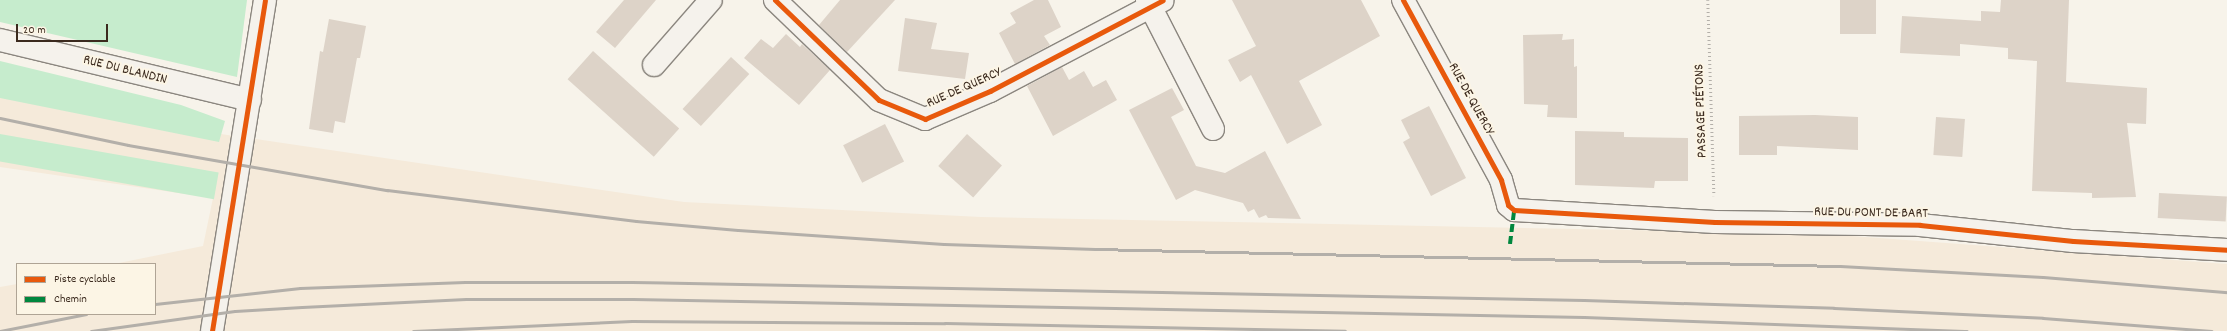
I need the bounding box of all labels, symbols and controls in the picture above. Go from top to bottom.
scale bar [18,16,110,42]
text: 20 m [23,22,46,39]
street label: RUE DU BLANDIN [81,51,169,89]
street label: RUE DE QUERCY [1444,60,1498,138]
street label: RUE DE QUERCY [924,64,1004,112]
street label: PASSAGE PIÉTONS [1691,64,1711,158]
street label: RUE DU PONT DE BART [1814,204,1928,222]
legend [16,263,156,315]
text: Piste cyclable [54,271,115,288]
text: Chemin [54,291,87,308]

